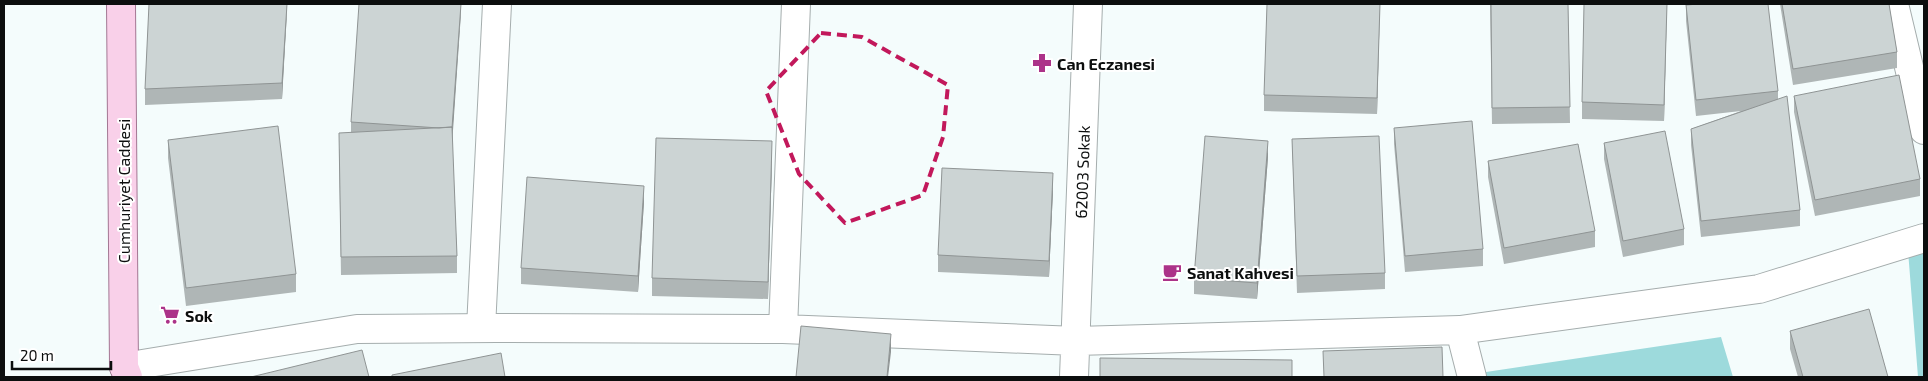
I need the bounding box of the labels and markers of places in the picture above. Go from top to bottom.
pharmacy icon: Can Eczanesi [1031,52,1053,74]
place label: Can Eczanesi [1057,54,1155,73]
cafe icon: Sanat Kahvesi [1161,261,1183,283]
place label: Sanat Kahvesi [1187,263,1294,282]
supermarket icon: Sok [159,304,181,326]
place label: Sok [185,306,213,325]

